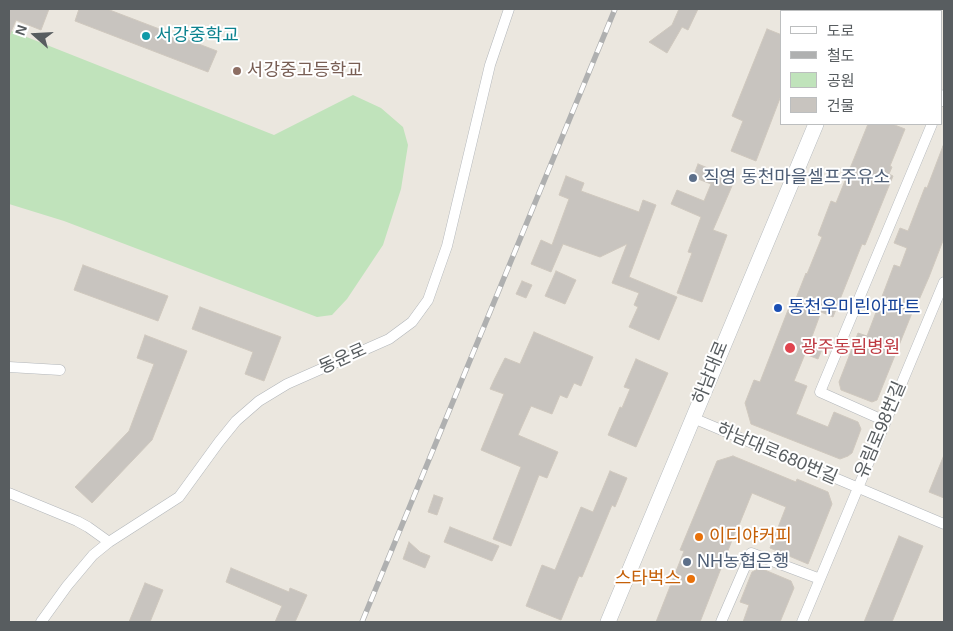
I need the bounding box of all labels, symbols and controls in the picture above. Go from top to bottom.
north arrow [10,10,60,60]
legend [780,10,943,125]
text: 도로 [827,22,855,39]
text: N [12,23,30,38]
place label: 서강중학교 [156,25,239,47]
marker: 서강중학교 [140,30,152,42]
text: 철도 [827,47,855,64]
place label: 서강중고등학교 [247,60,363,82]
marker: 서강중고등학교 [231,65,243,77]
text: 공원 [827,72,855,89]
text: 건물 [827,97,855,114]
place label: 직영 동천마을셀프주유소 [703,167,890,189]
marker: 직영 동천마을셀프주유소 [687,172,699,184]
place label: 동천우미린아파트 [788,297,920,319]
marker: 동천우미린아파트 [772,302,784,314]
place label: 광주동림병원 [801,337,900,359]
street label: 하남대로 [689,338,733,408]
street label: 동운로 [316,339,370,379]
marker: 광주동림병원 [783,341,797,355]
street label: 유림로98번길 [851,378,911,482]
street label: 하남대로680번길 [713,419,841,489]
place label: 이디야커피 [709,526,792,548]
marker: 이디야커피 [693,531,705,543]
place label: NH농협은행 [697,551,789,573]
marker: NH농협은행 [681,556,693,568]
place label: 스타벅스 [615,568,681,590]
marker: 스타벅스 [685,573,697,585]

